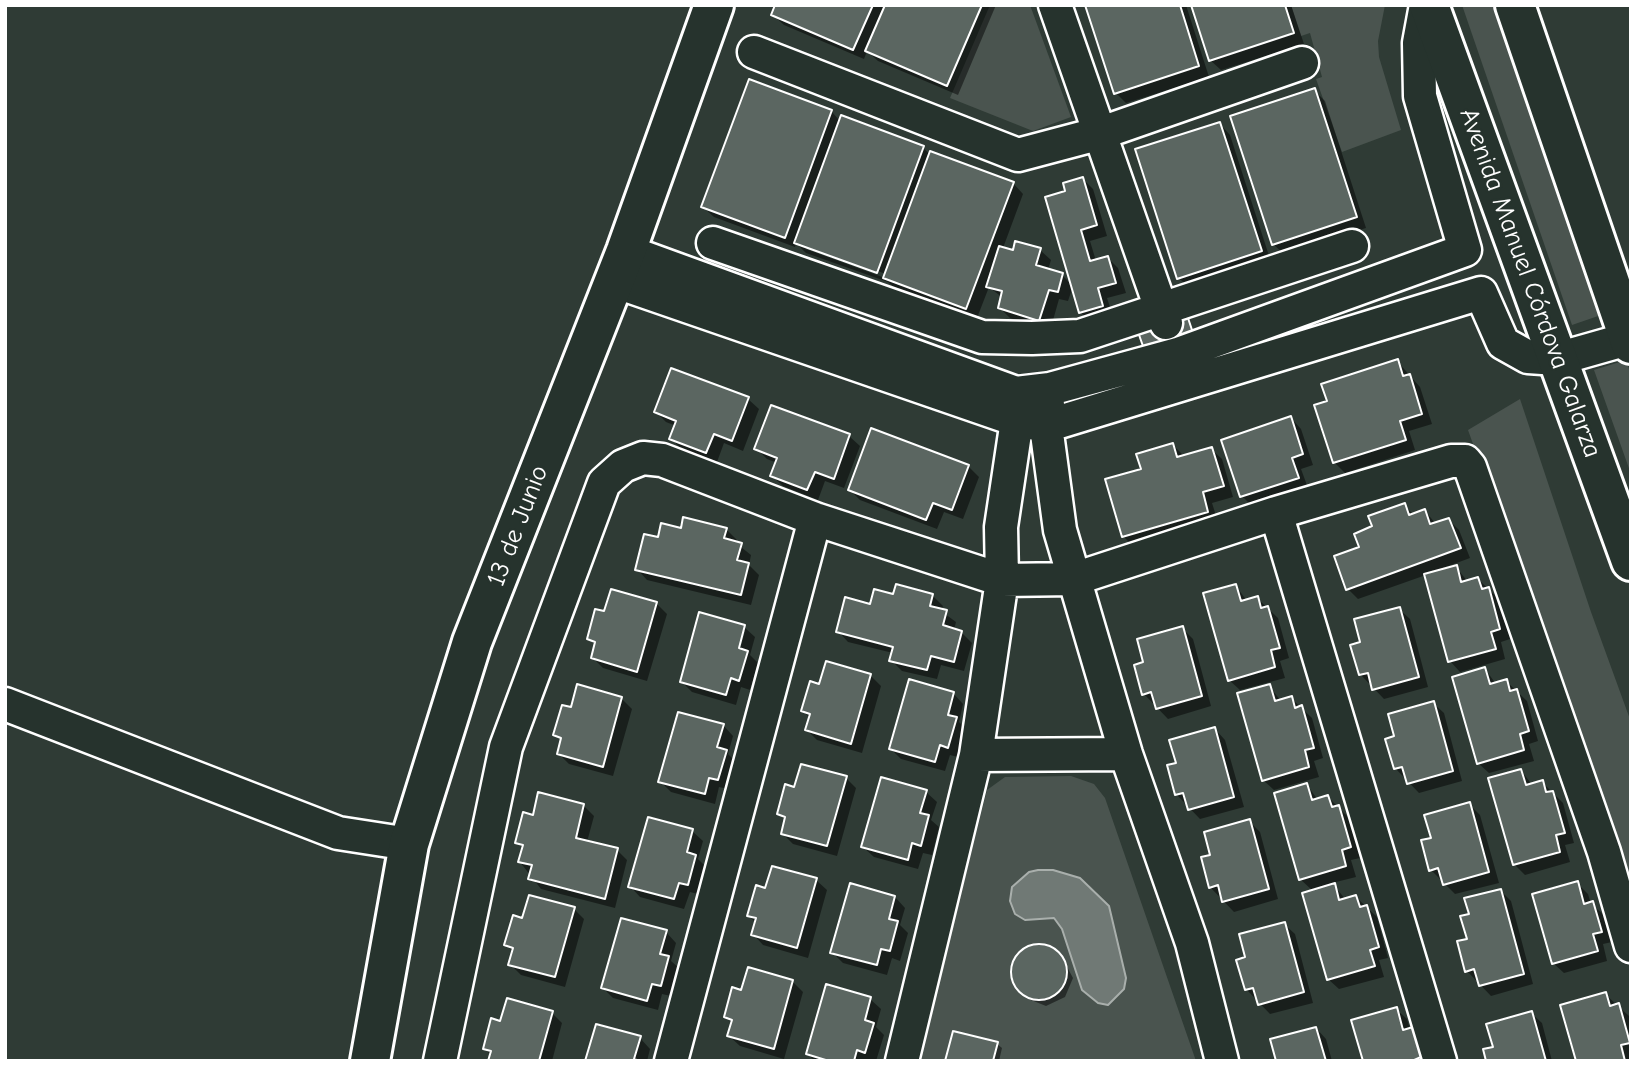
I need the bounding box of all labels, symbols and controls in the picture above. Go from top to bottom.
street label: Avenida Manuel Córdova Galarza [1452,104,1608,462]
street label: 13 de Junio [481,461,555,591]

